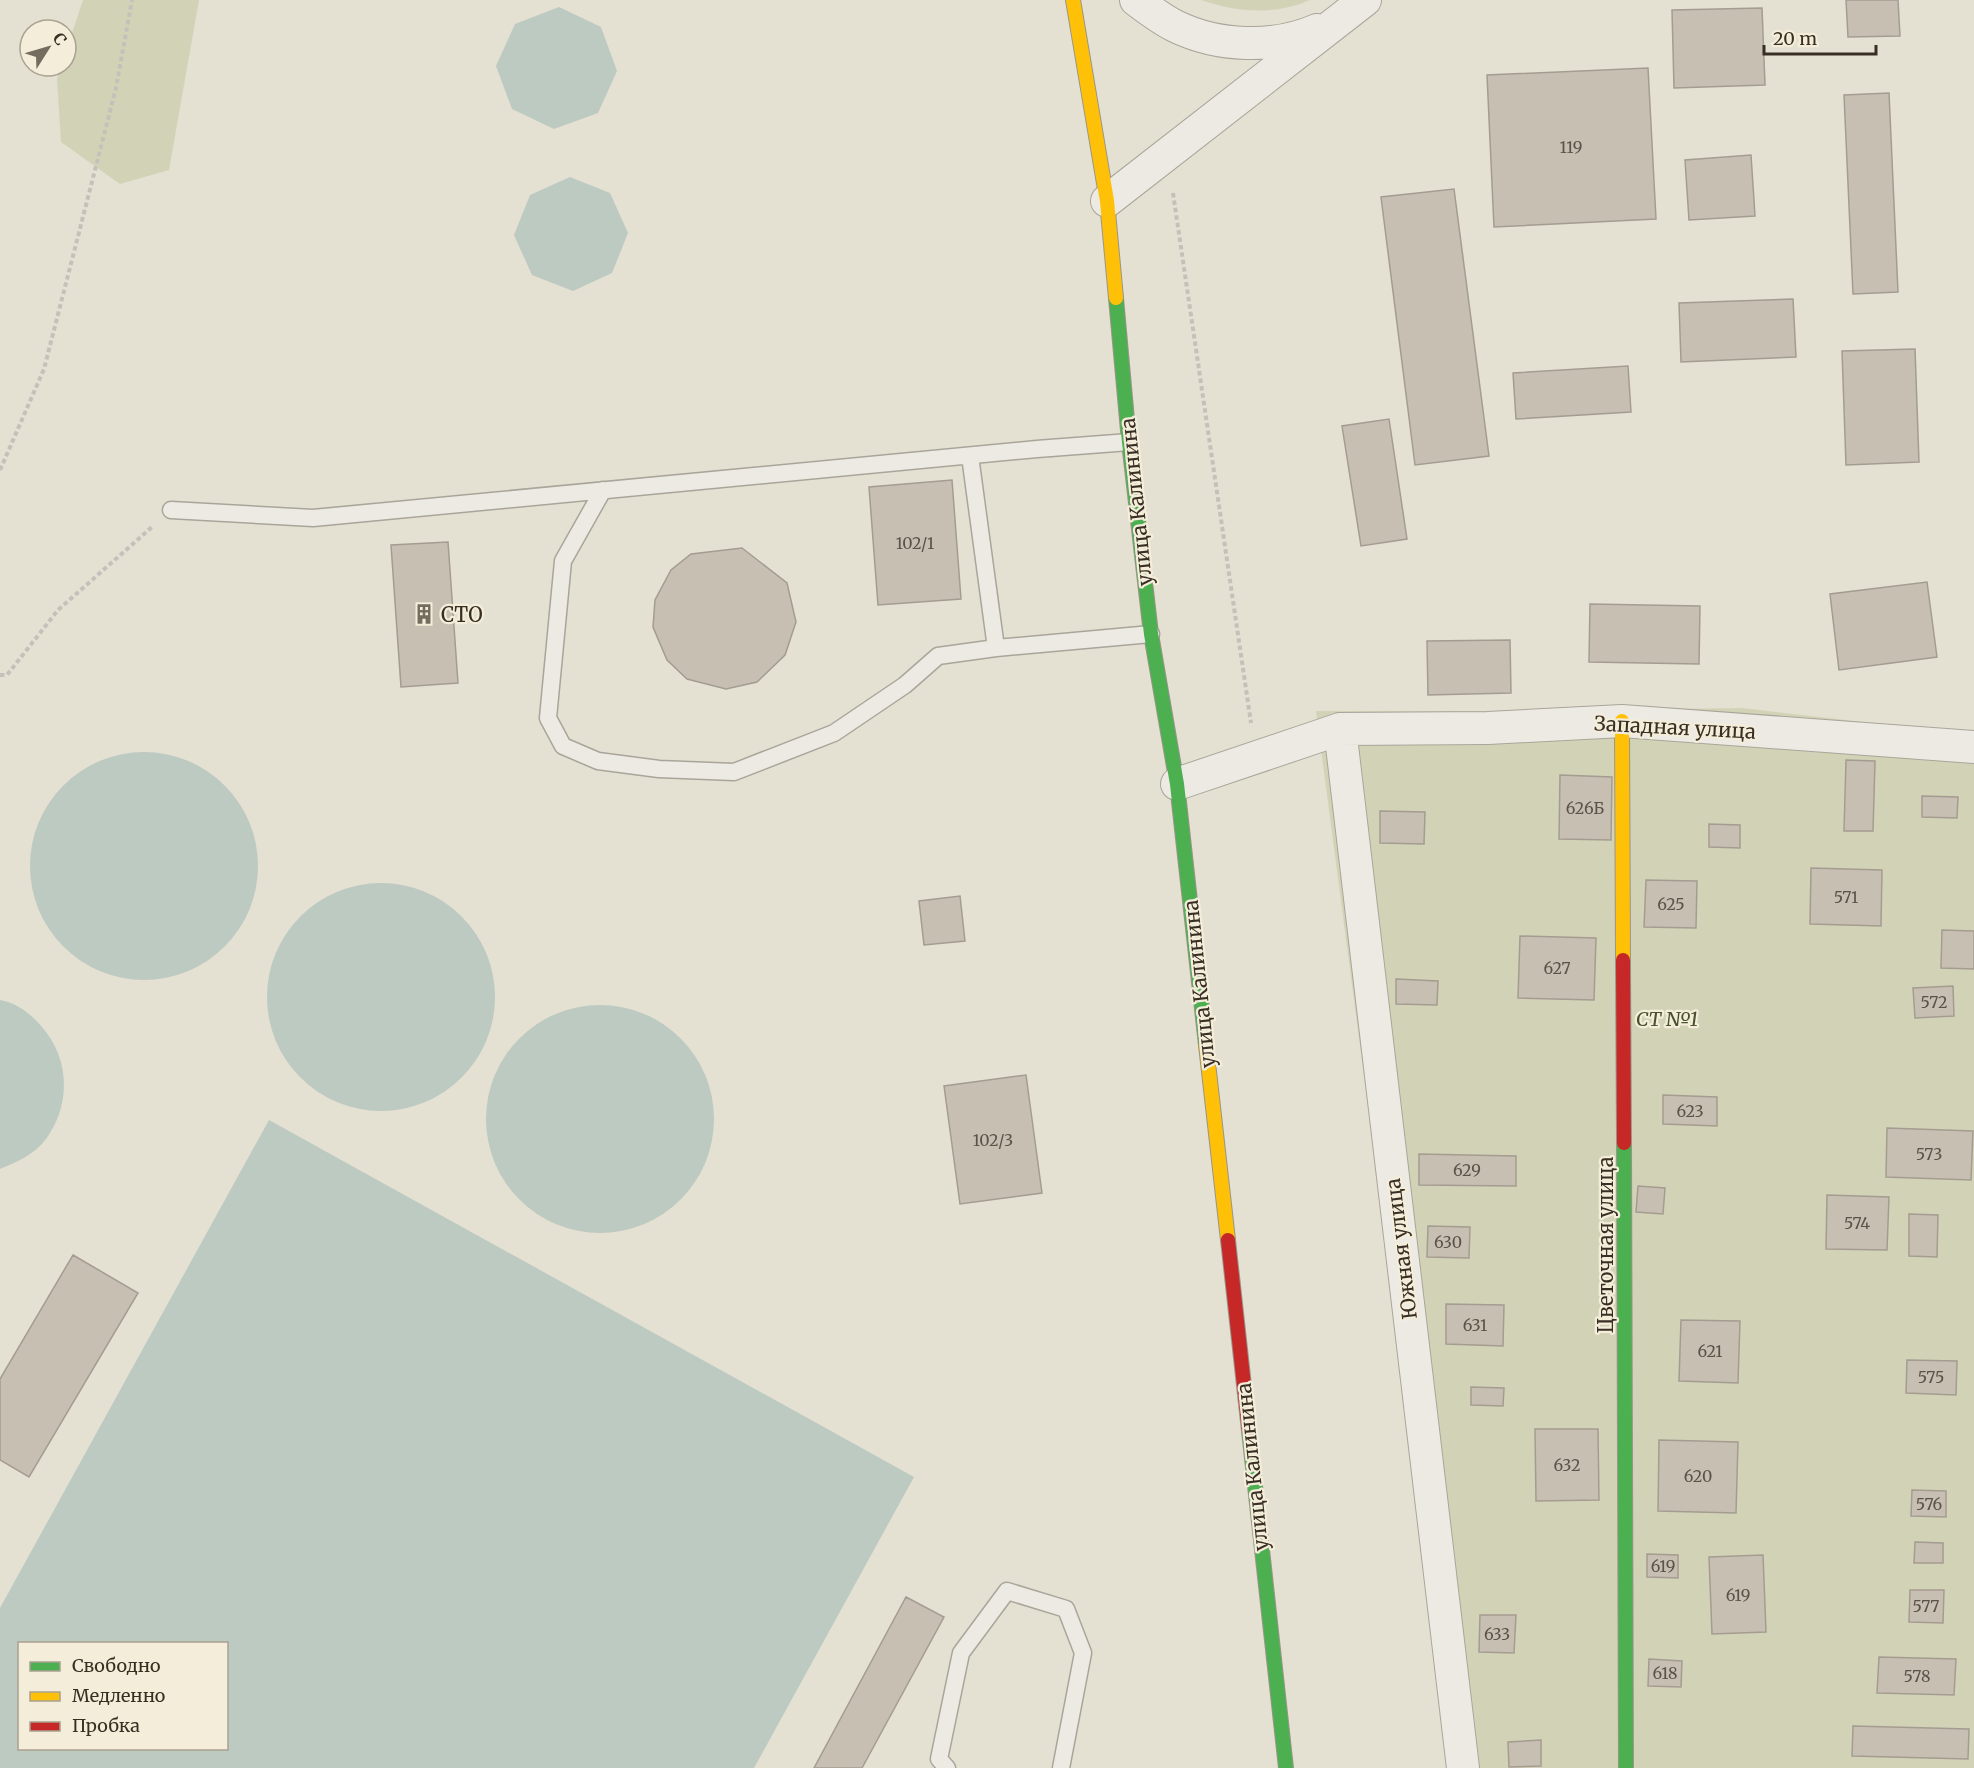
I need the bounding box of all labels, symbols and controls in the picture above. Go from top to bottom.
north arrow [18,18,78,78]
scale bar [1764,18,1876,56]
text: 20 m [1773,27,1817,50]
text: С [49,29,71,49]
house number: 119 [1560,137,1582,157]
street label: улица Калинина [1115,416,1157,587]
house number: 102/1 [896,533,934,553]
building icon: СТО [412,602,436,626]
place label: СТО [441,602,483,627]
street label: Западная улица [1593,710,1757,744]
house number: 626Б [1566,798,1604,818]
house number: 571 [1834,887,1858,907]
house number: 625 [1657,894,1685,914]
street label: улица Калинина [1178,898,1220,1069]
house number: 627 [1543,958,1571,978]
house number: 572 [1920,992,1948,1012]
park label: СТ №1 [1636,1006,1698,1031]
house number: 623 [1676,1101,1704,1121]
house number: 102/3 [973,1130,1013,1150]
house number: 573 [1916,1144,1942,1164]
street label: Цветочная улица [1593,1156,1618,1334]
house number: 629 [1453,1160,1481,1180]
street label: Южная улица [1380,1177,1422,1321]
house number: 574 [1844,1213,1870,1233]
house number: 630 [1434,1232,1462,1252]
house number: 631 [1463,1315,1487,1335]
house number: 621 [1697,1341,1723,1361]
house number: 575 [1918,1367,1944,1387]
street label: улица Калинина [1231,1381,1273,1552]
house number: 632 [1554,1455,1580,1475]
house number: 620 [1684,1466,1712,1486]
house number: 576 [1916,1494,1943,1514]
house number: 619 [1651,1556,1675,1576]
house number: 619 [1726,1585,1750,1605]
house number: 577 [1913,1596,1939,1616]
house number: 633 [1484,1624,1510,1644]
legend [18,1642,228,1750]
text: Свободно [72,1654,160,1677]
house number: 618 [1653,1663,1677,1683]
house number: 578 [1904,1666,1930,1686]
text: Медленно [72,1684,165,1707]
text: Пробка [72,1714,140,1737]

